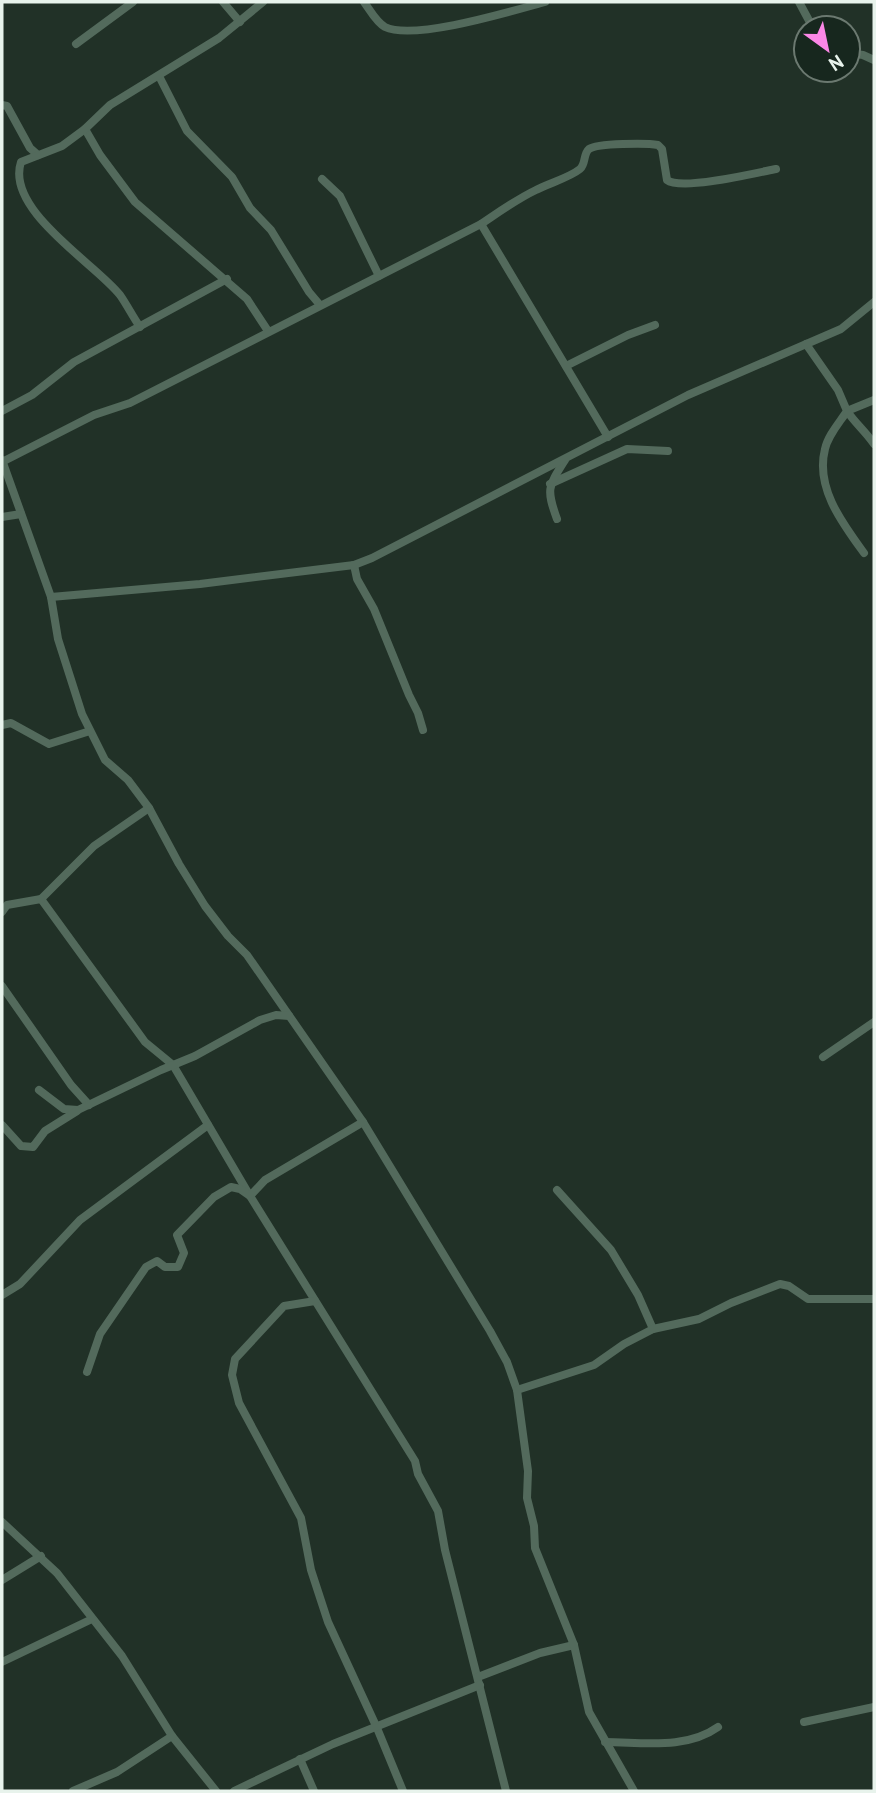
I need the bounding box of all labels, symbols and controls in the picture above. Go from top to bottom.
north arrow [792,14,862,84]
text: N [824,50,848,77]

